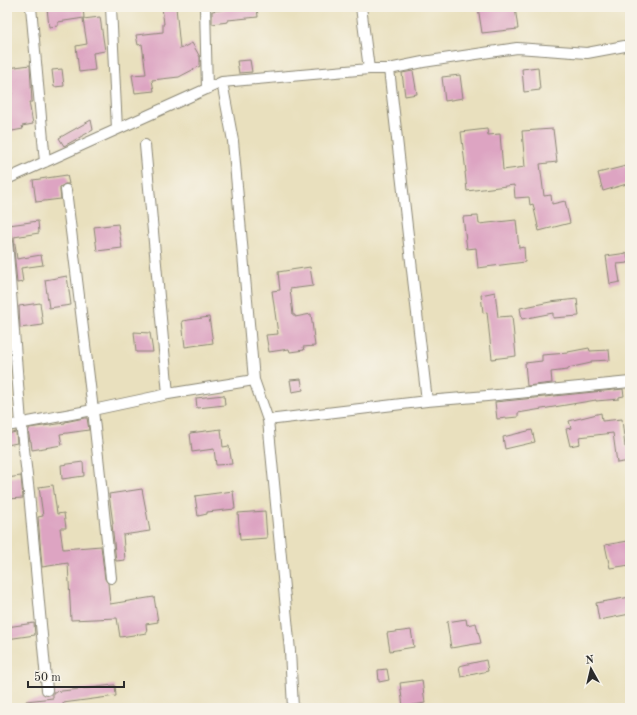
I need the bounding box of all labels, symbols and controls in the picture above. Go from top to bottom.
north arrow [571,649,611,689]
text: N [585,654,595,667]
scale bar [28,663,124,689]
text: 50 m [34,671,61,684]

